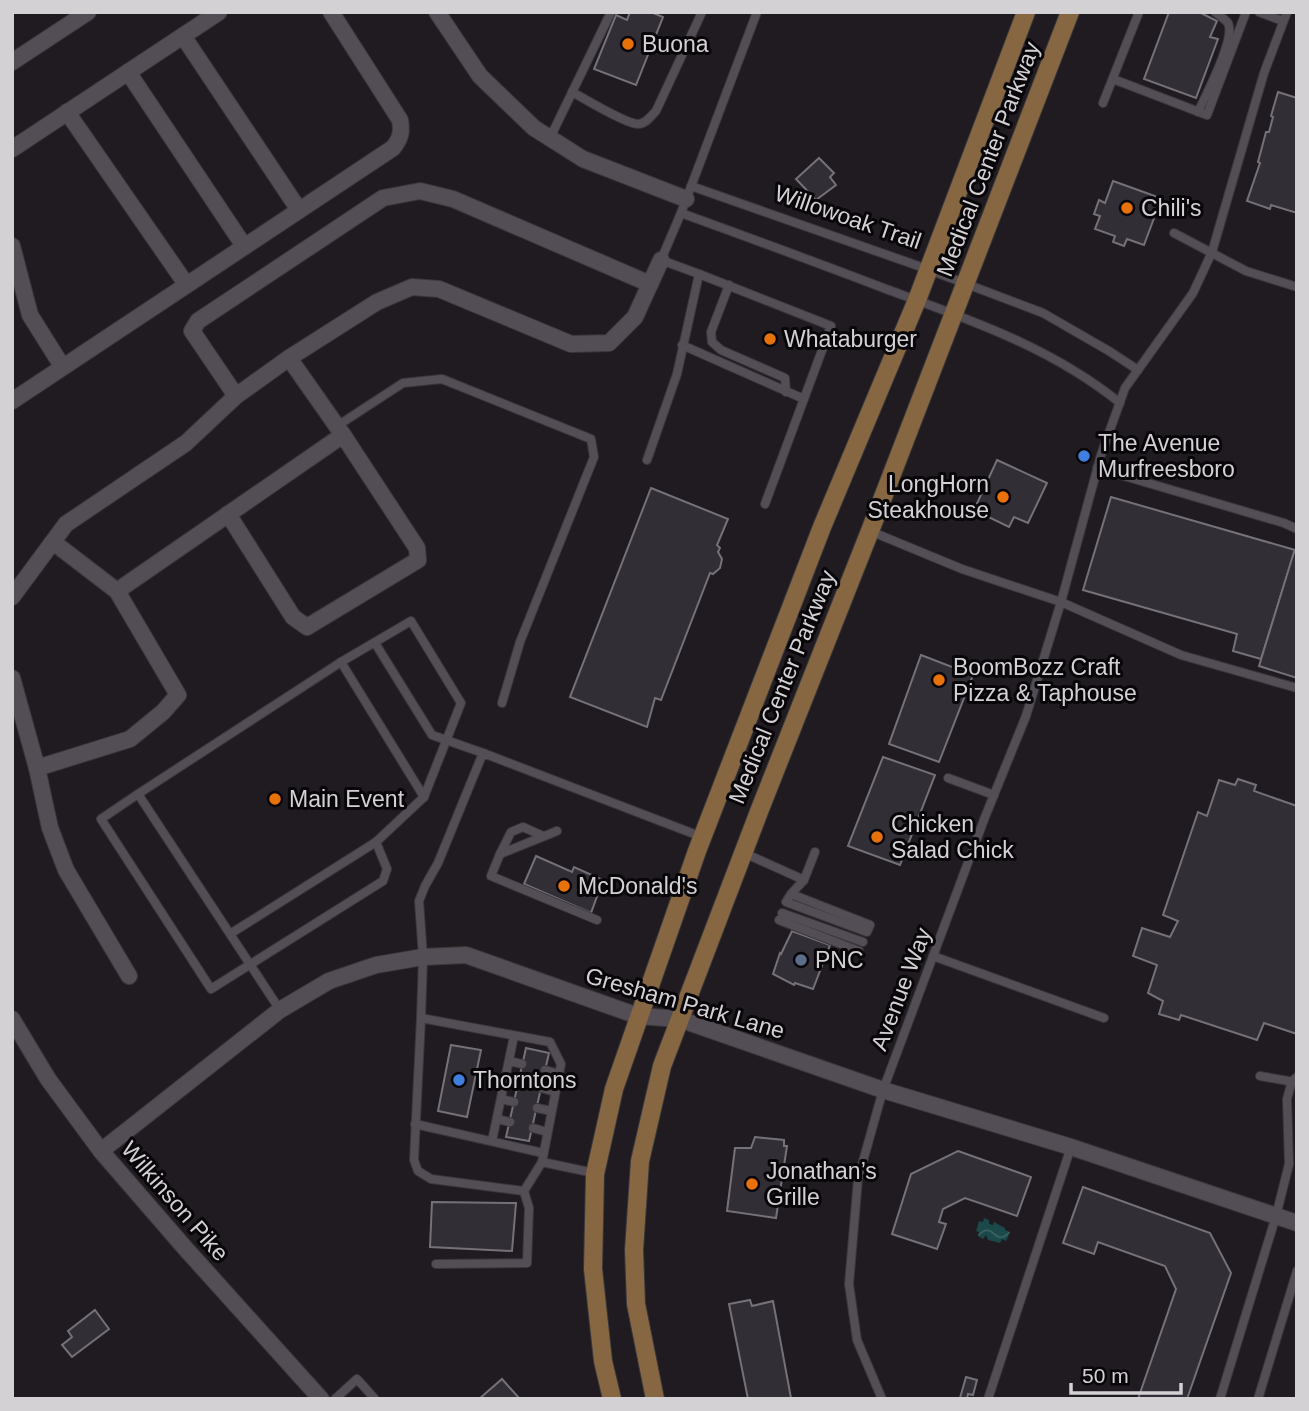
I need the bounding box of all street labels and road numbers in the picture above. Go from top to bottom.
street label: Medical Center Parkway [931,38,1045,280]
street label: Willowoak Trail [771,180,925,254]
street label: Medical Center Parkway [723,566,841,807]
street label: Avenue Way [866,924,936,1054]
street label: Gresham Park Lane [582,962,788,1044]
street label: Wilkinson Pike [116,1136,234,1266]

